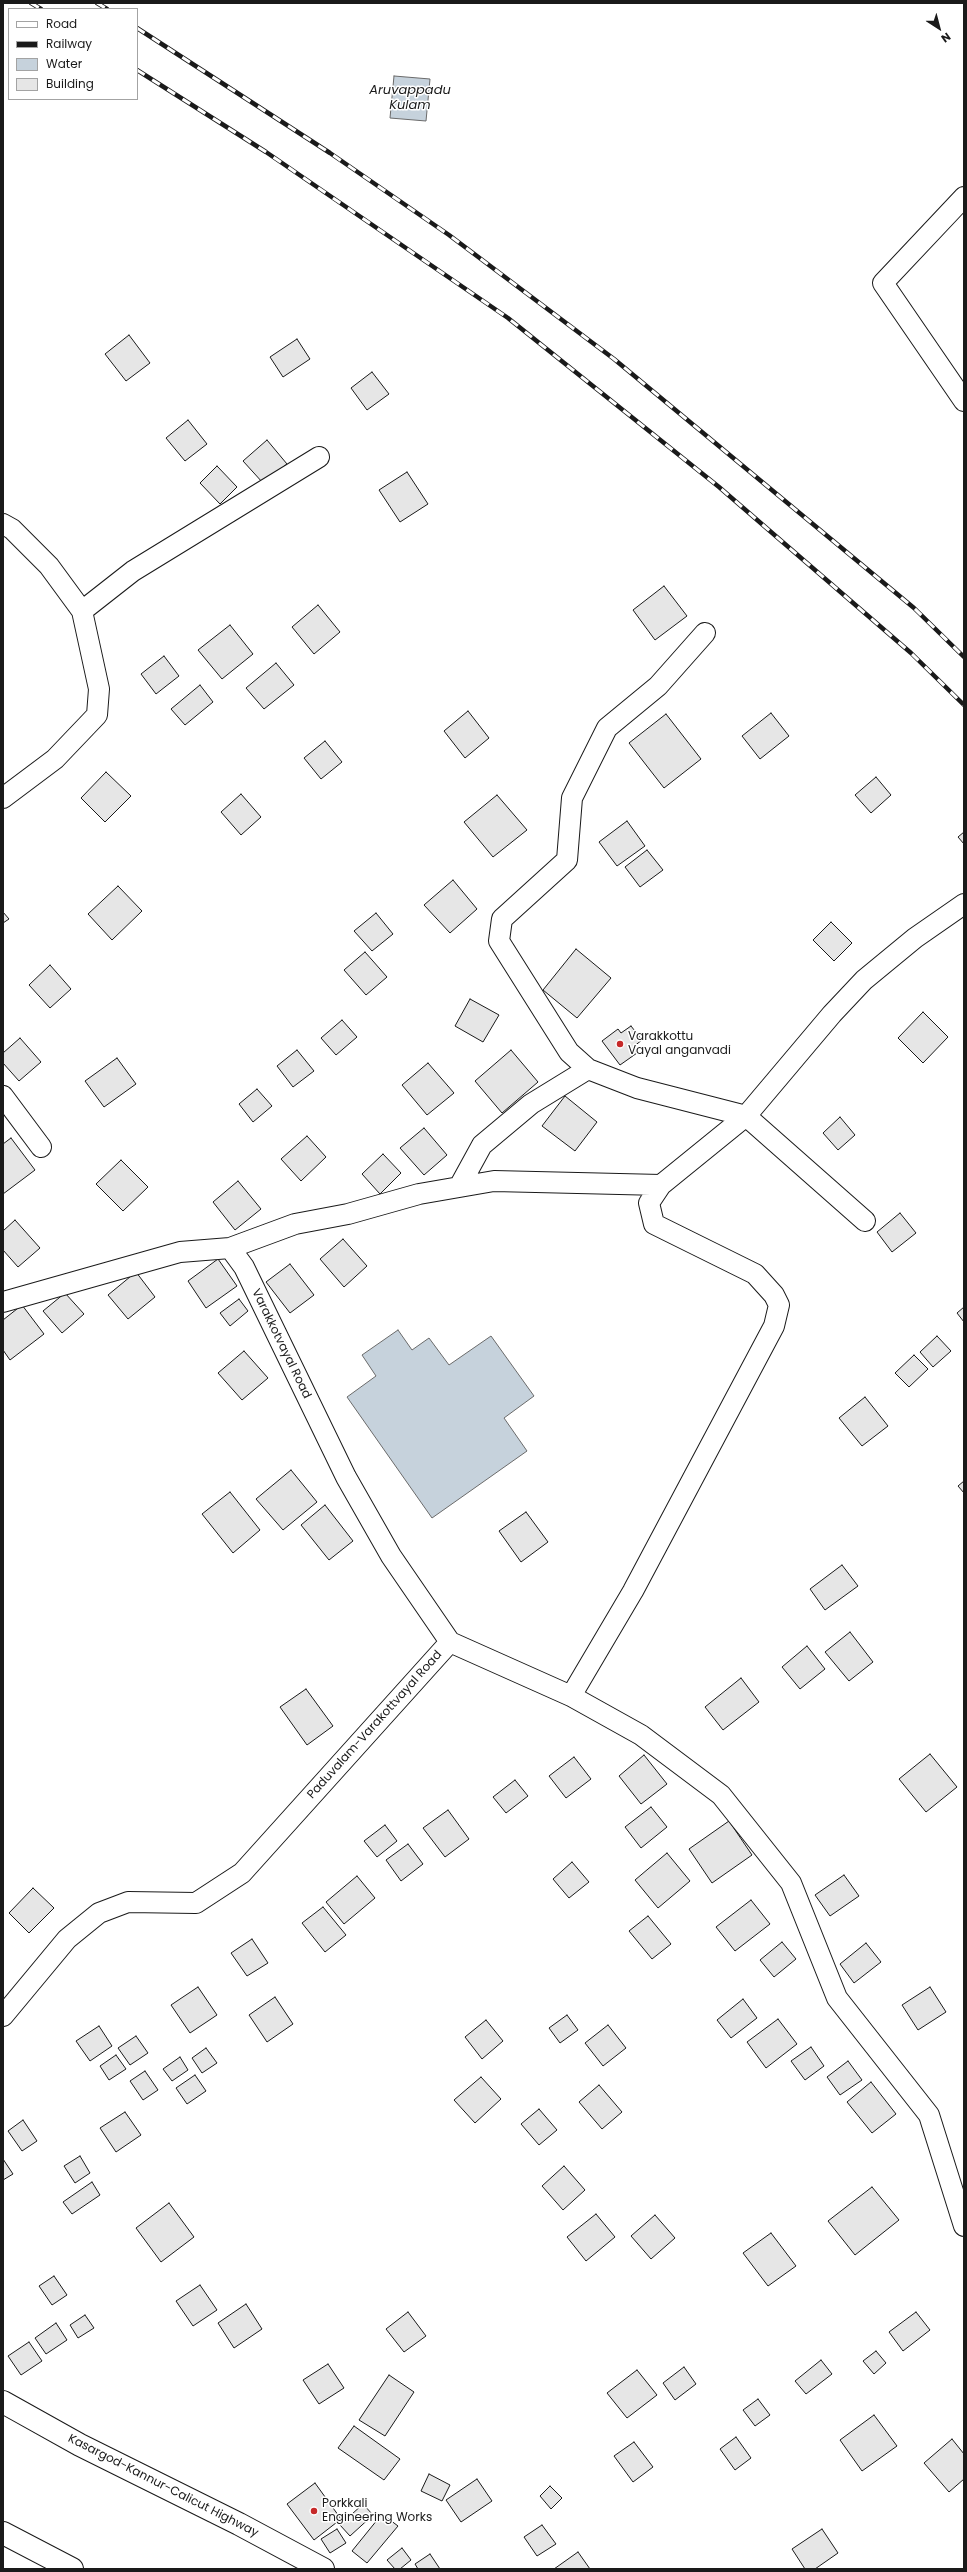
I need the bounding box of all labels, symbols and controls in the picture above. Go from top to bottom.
legend [8,8,138,100]
north arrow [919,8,959,48]
text: Road [46,15,77,32]
text: N [938,29,954,47]
text: Railway [46,35,92,52]
text: Water [46,55,82,72]
text: Building [46,75,94,92]
water label: Aruvappadu Kulam [369,83,451,114]
place label: Varakkottu Vayal anganvadi [628,1030,731,1058]
marker: Varakkottu Vayal anganvadi [615,1039,625,1049]
street label: Varakkotvayal Road [248,1287,314,1401]
street label: Paduvalam-Varakottvayal Road [305,1648,445,1802]
street label: Kasargod-Kannur-Calicut Highway [65,2432,261,2540]
place label: Porkkali Engineering Works [322,2497,432,2525]
marker: Porkkali Engineering Works [309,2506,319,2516]

